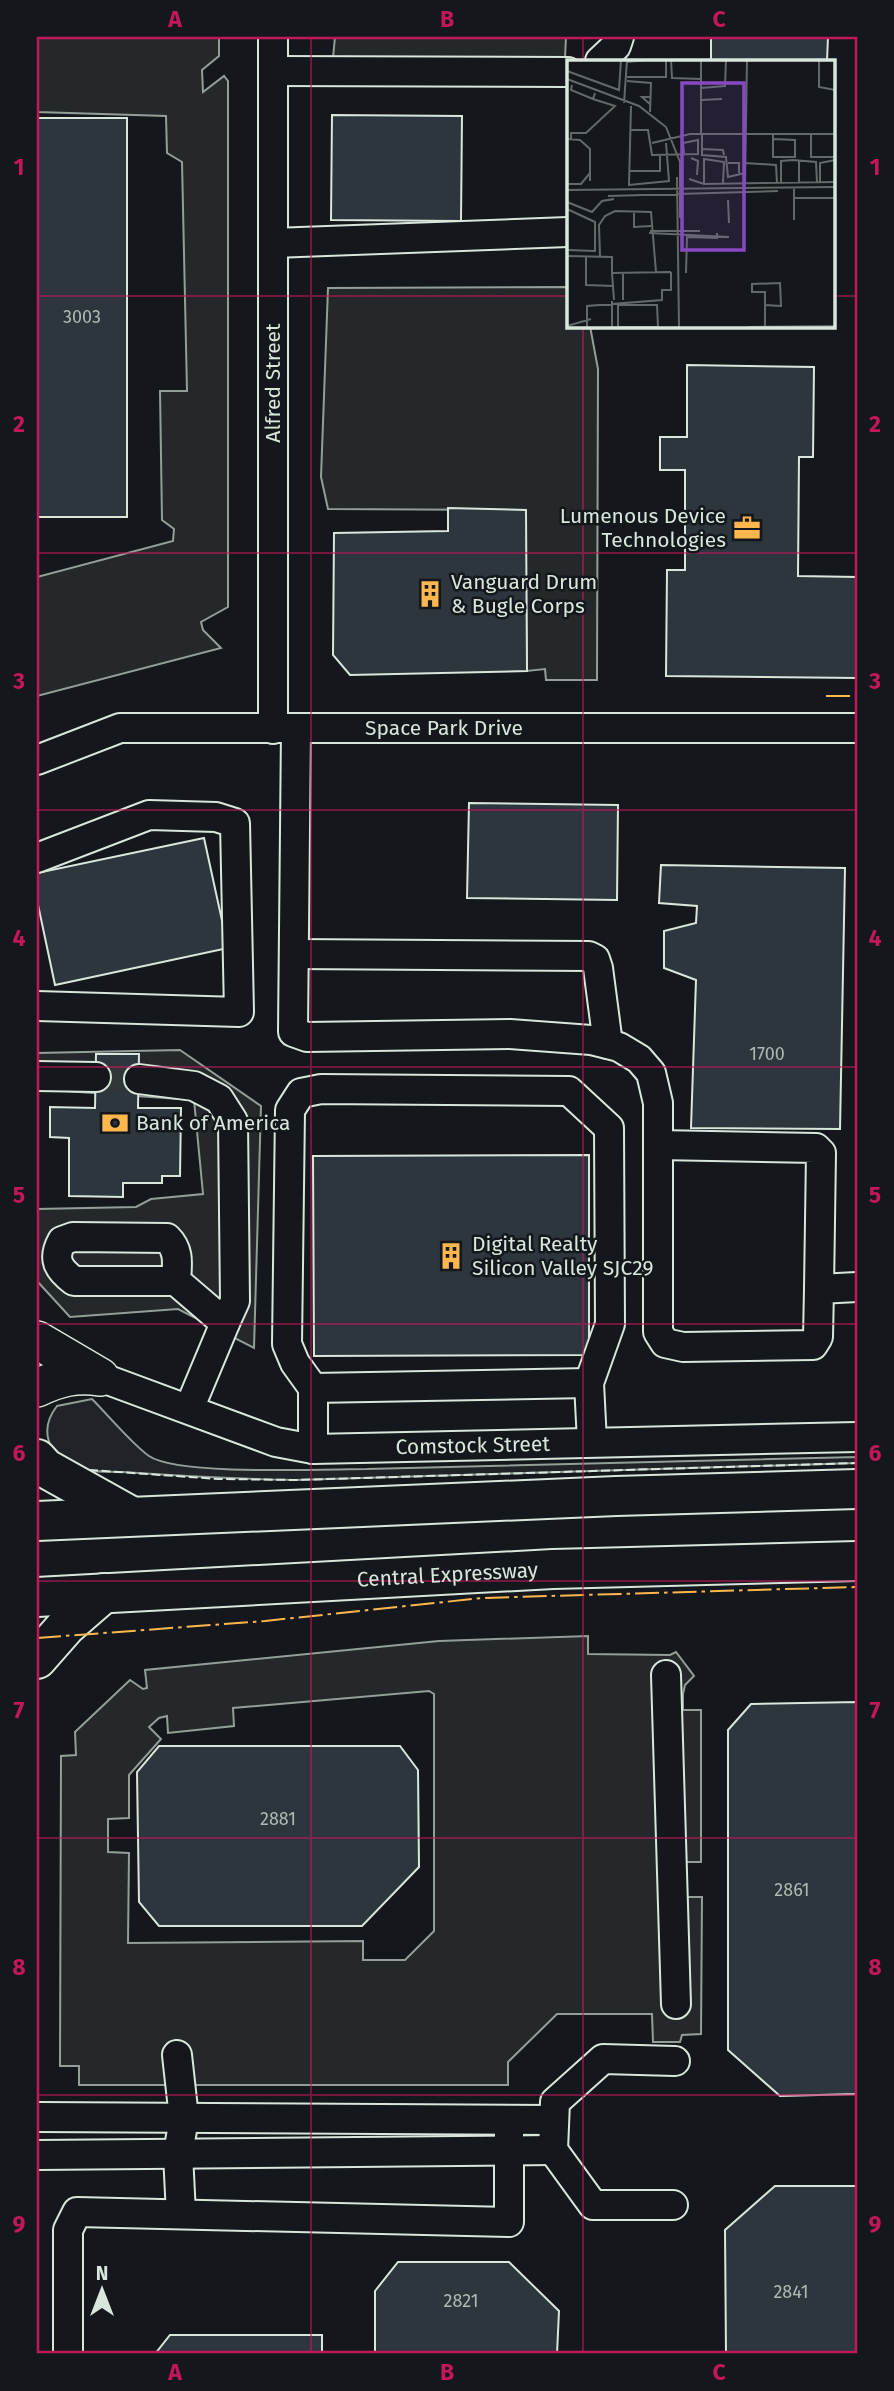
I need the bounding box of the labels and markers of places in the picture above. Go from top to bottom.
place label: Lumenous Device Technologies [560,503,726,553]
office icon: Lumenous Device Technologies [732,513,762,543]
place label: Vanguard Drum & Bugle Corps [451,569,597,619]
building icon: Vanguard Drum & Bugle Corps [415,579,445,609]
bank icon: Bank of America [100,1108,130,1138]
place label: Bank of America [136,1110,290,1136]
place label: Digital Realty Silicon Valley SJC29 [472,1231,653,1281]
building icon: Digital Realty Silicon Valley SJC29 [436,1241,466,1271]

